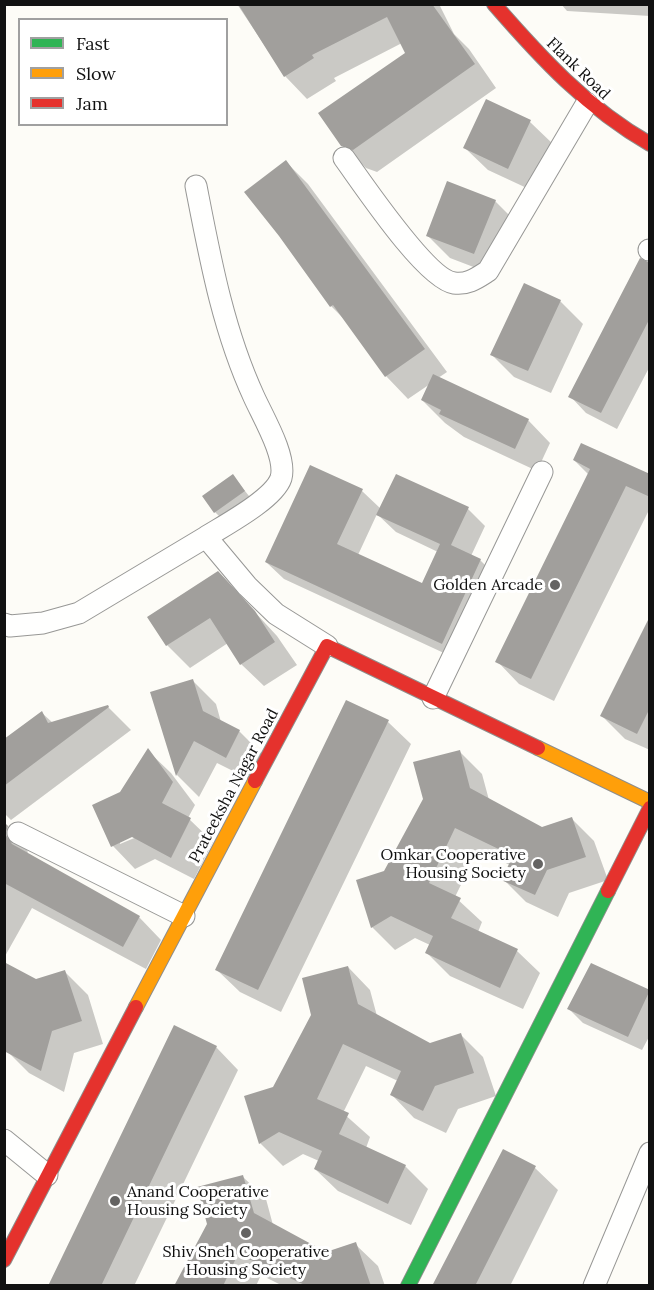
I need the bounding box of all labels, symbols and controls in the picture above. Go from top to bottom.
legend [18,18,228,126]
text: Fast [76,32,110,55]
street label: Flank Road [542,34,614,104]
text: Slow [76,62,116,85]
text: Jam [76,92,108,115]
place label: Golden Arcade [433,575,543,595]
marker: Golden Arcade [548,578,562,592]
street label: Prateeksha Nagar Road [185,706,283,866]
place label: Omkar Cooperative Housing Society [381,845,526,883]
marker: Omkar Cooperative Housing Society [531,857,545,871]
place label: Anand Cooperative Housing Society [127,1182,269,1220]
marker: Anand Cooperative Housing Society [108,1194,122,1208]
marker: Shiv Sneh Cooperative Housing Society [239,1226,253,1240]
place label: Shiv Sneh Cooperative Housing Society [162,1242,330,1280]

